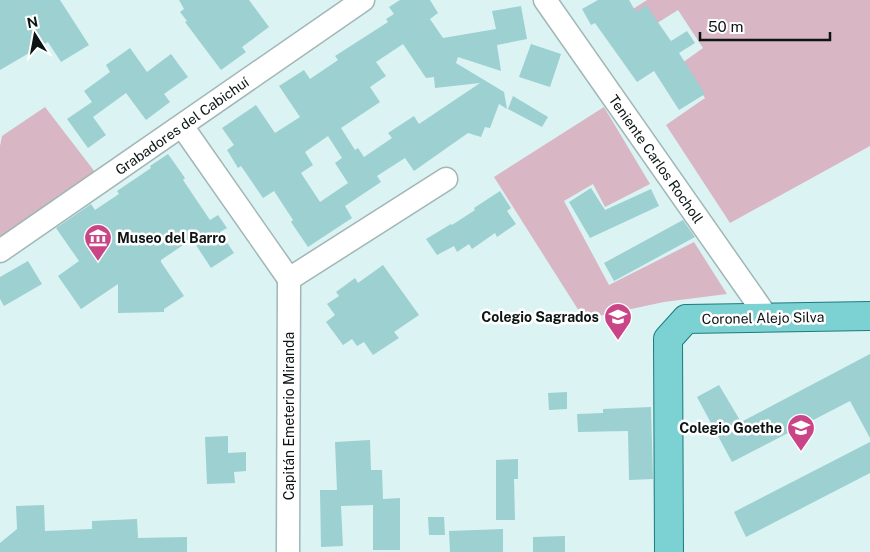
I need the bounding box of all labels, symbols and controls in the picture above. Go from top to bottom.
north arrow [10,10,60,60]
scale bar [700,10,830,42]
text: N [26,13,39,31]
text: 50 m [708,18,743,35]
street label: Grabadores del Cabichuí [112,73,252,178]
street label: Teniente Carlos Rocholl [606,92,706,226]
museum icon: Museo del Barro [83,223,113,262]
place label: Museo del Barro [117,230,226,246]
school or university icon: Colegio Sagrados [603,302,633,341]
place label: Colegio Sagrados [481,309,599,325]
street label: Coronel Alejo Silva [702,309,824,327]
street label: Capitán Emeterio Miranda [281,332,297,500]
school or university icon: Colegio Goethe [786,413,816,452]
place label: Colegio Goethe [679,420,782,436]

